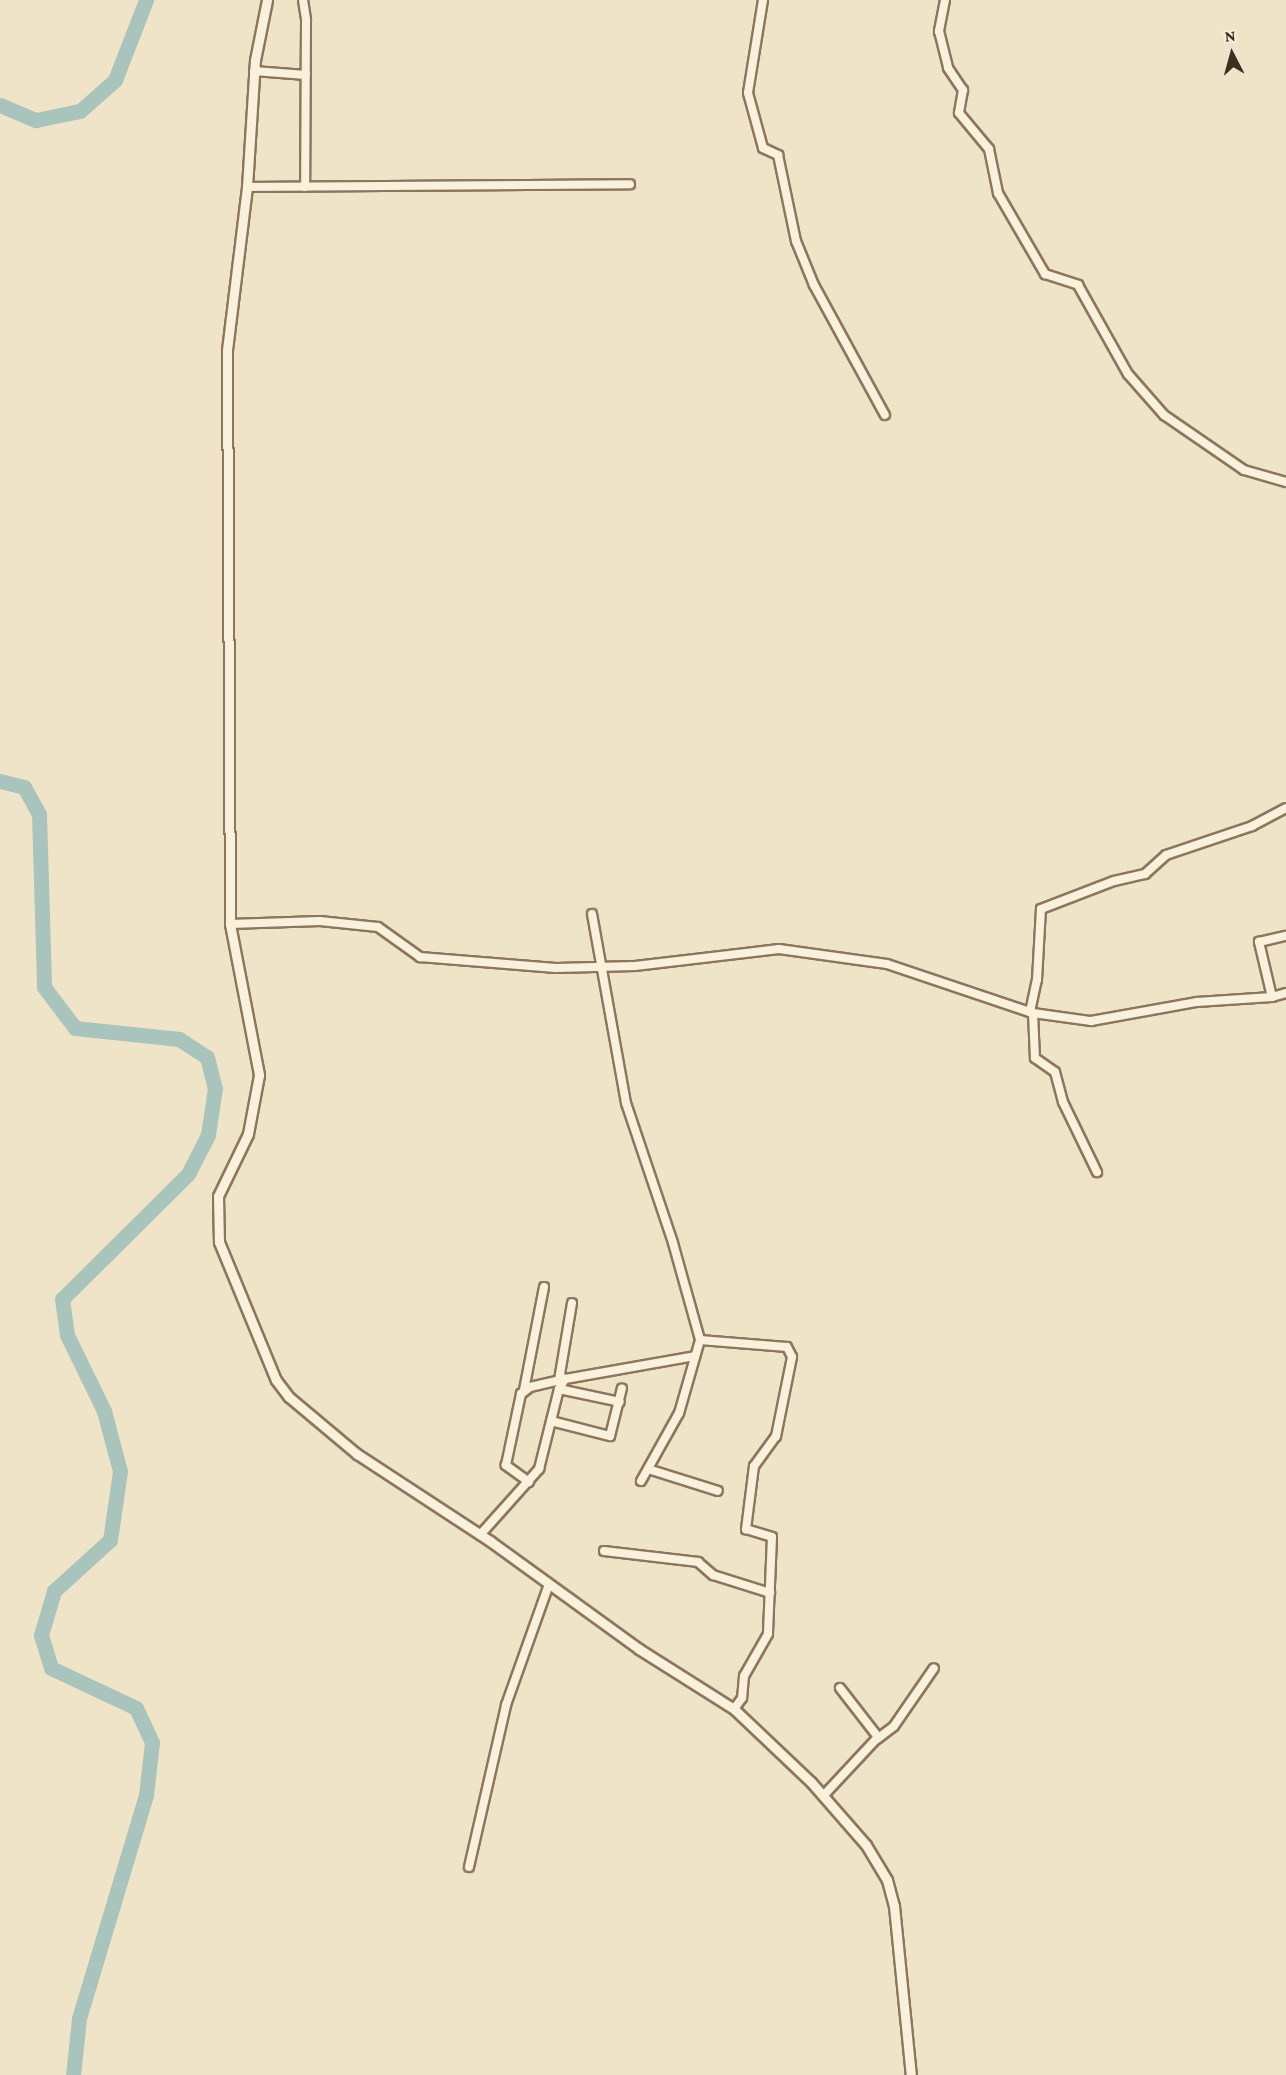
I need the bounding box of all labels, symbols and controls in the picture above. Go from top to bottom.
north arrow [1202,24,1262,84]
text: N [1224,27,1236,45]

